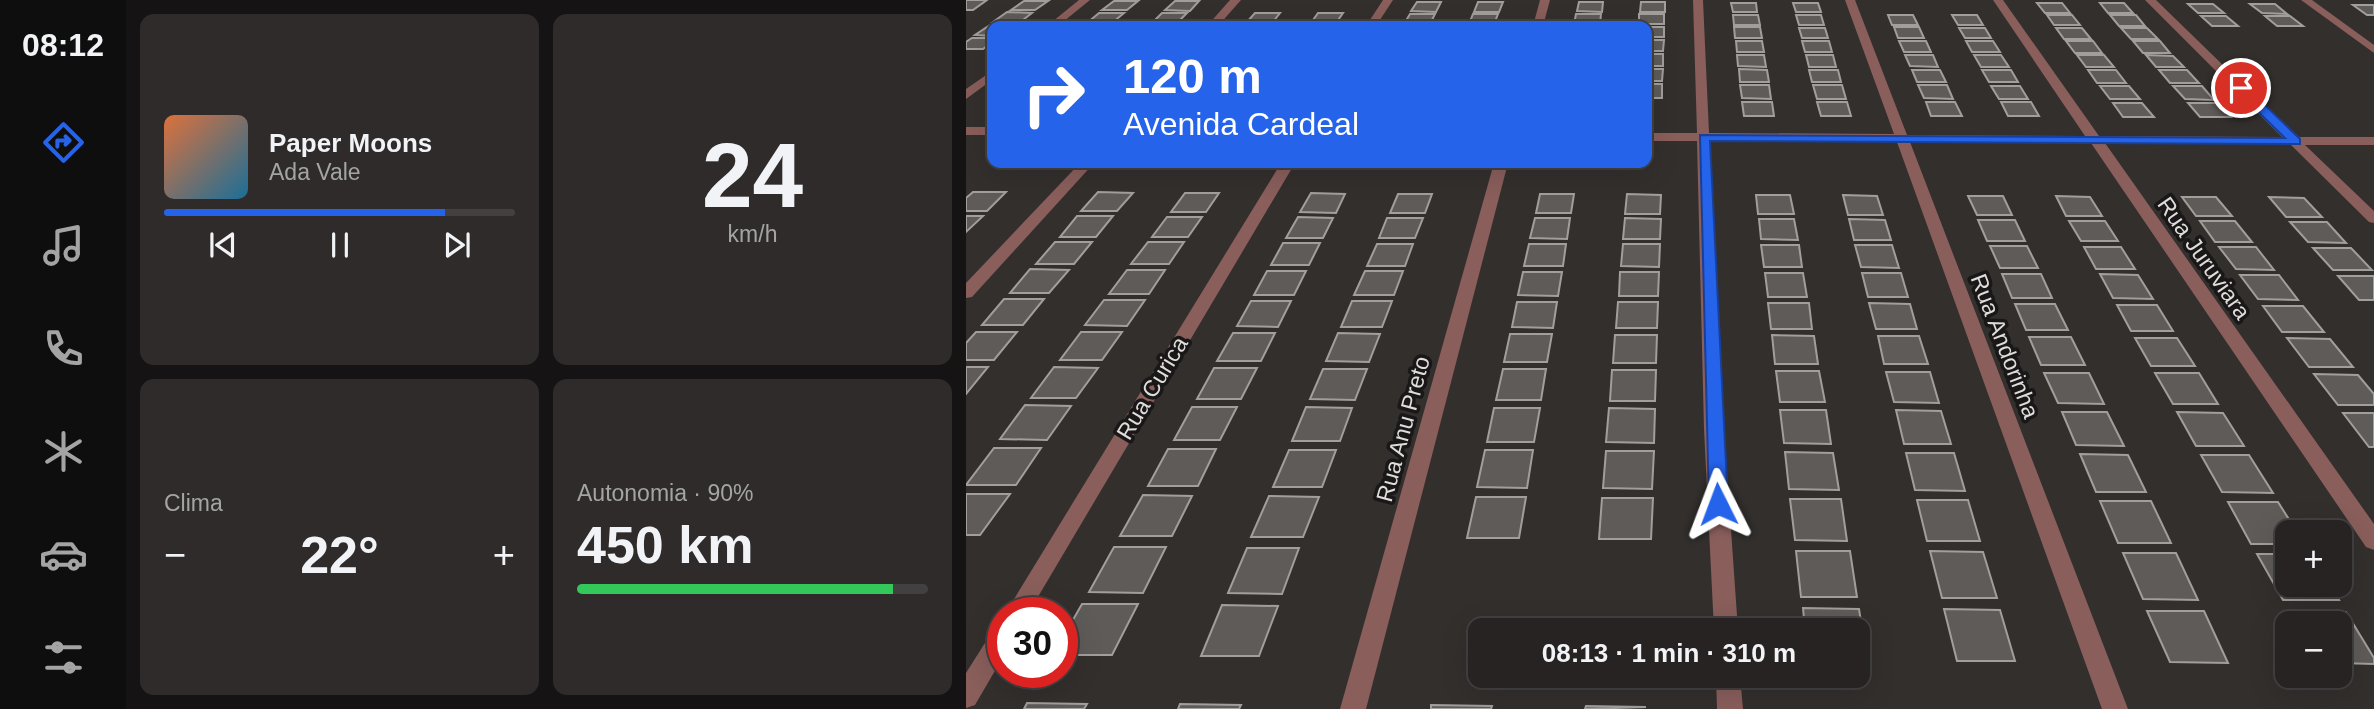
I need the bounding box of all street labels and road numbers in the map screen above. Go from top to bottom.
street label: Rua Juruviara [2152,192,2256,324]
street label: Rua Andorinha [1966,270,2044,422]
street label: Rua Curica [1111,332,1193,444]
street label: Rua Anu Preto [1371,353,1435,505]

